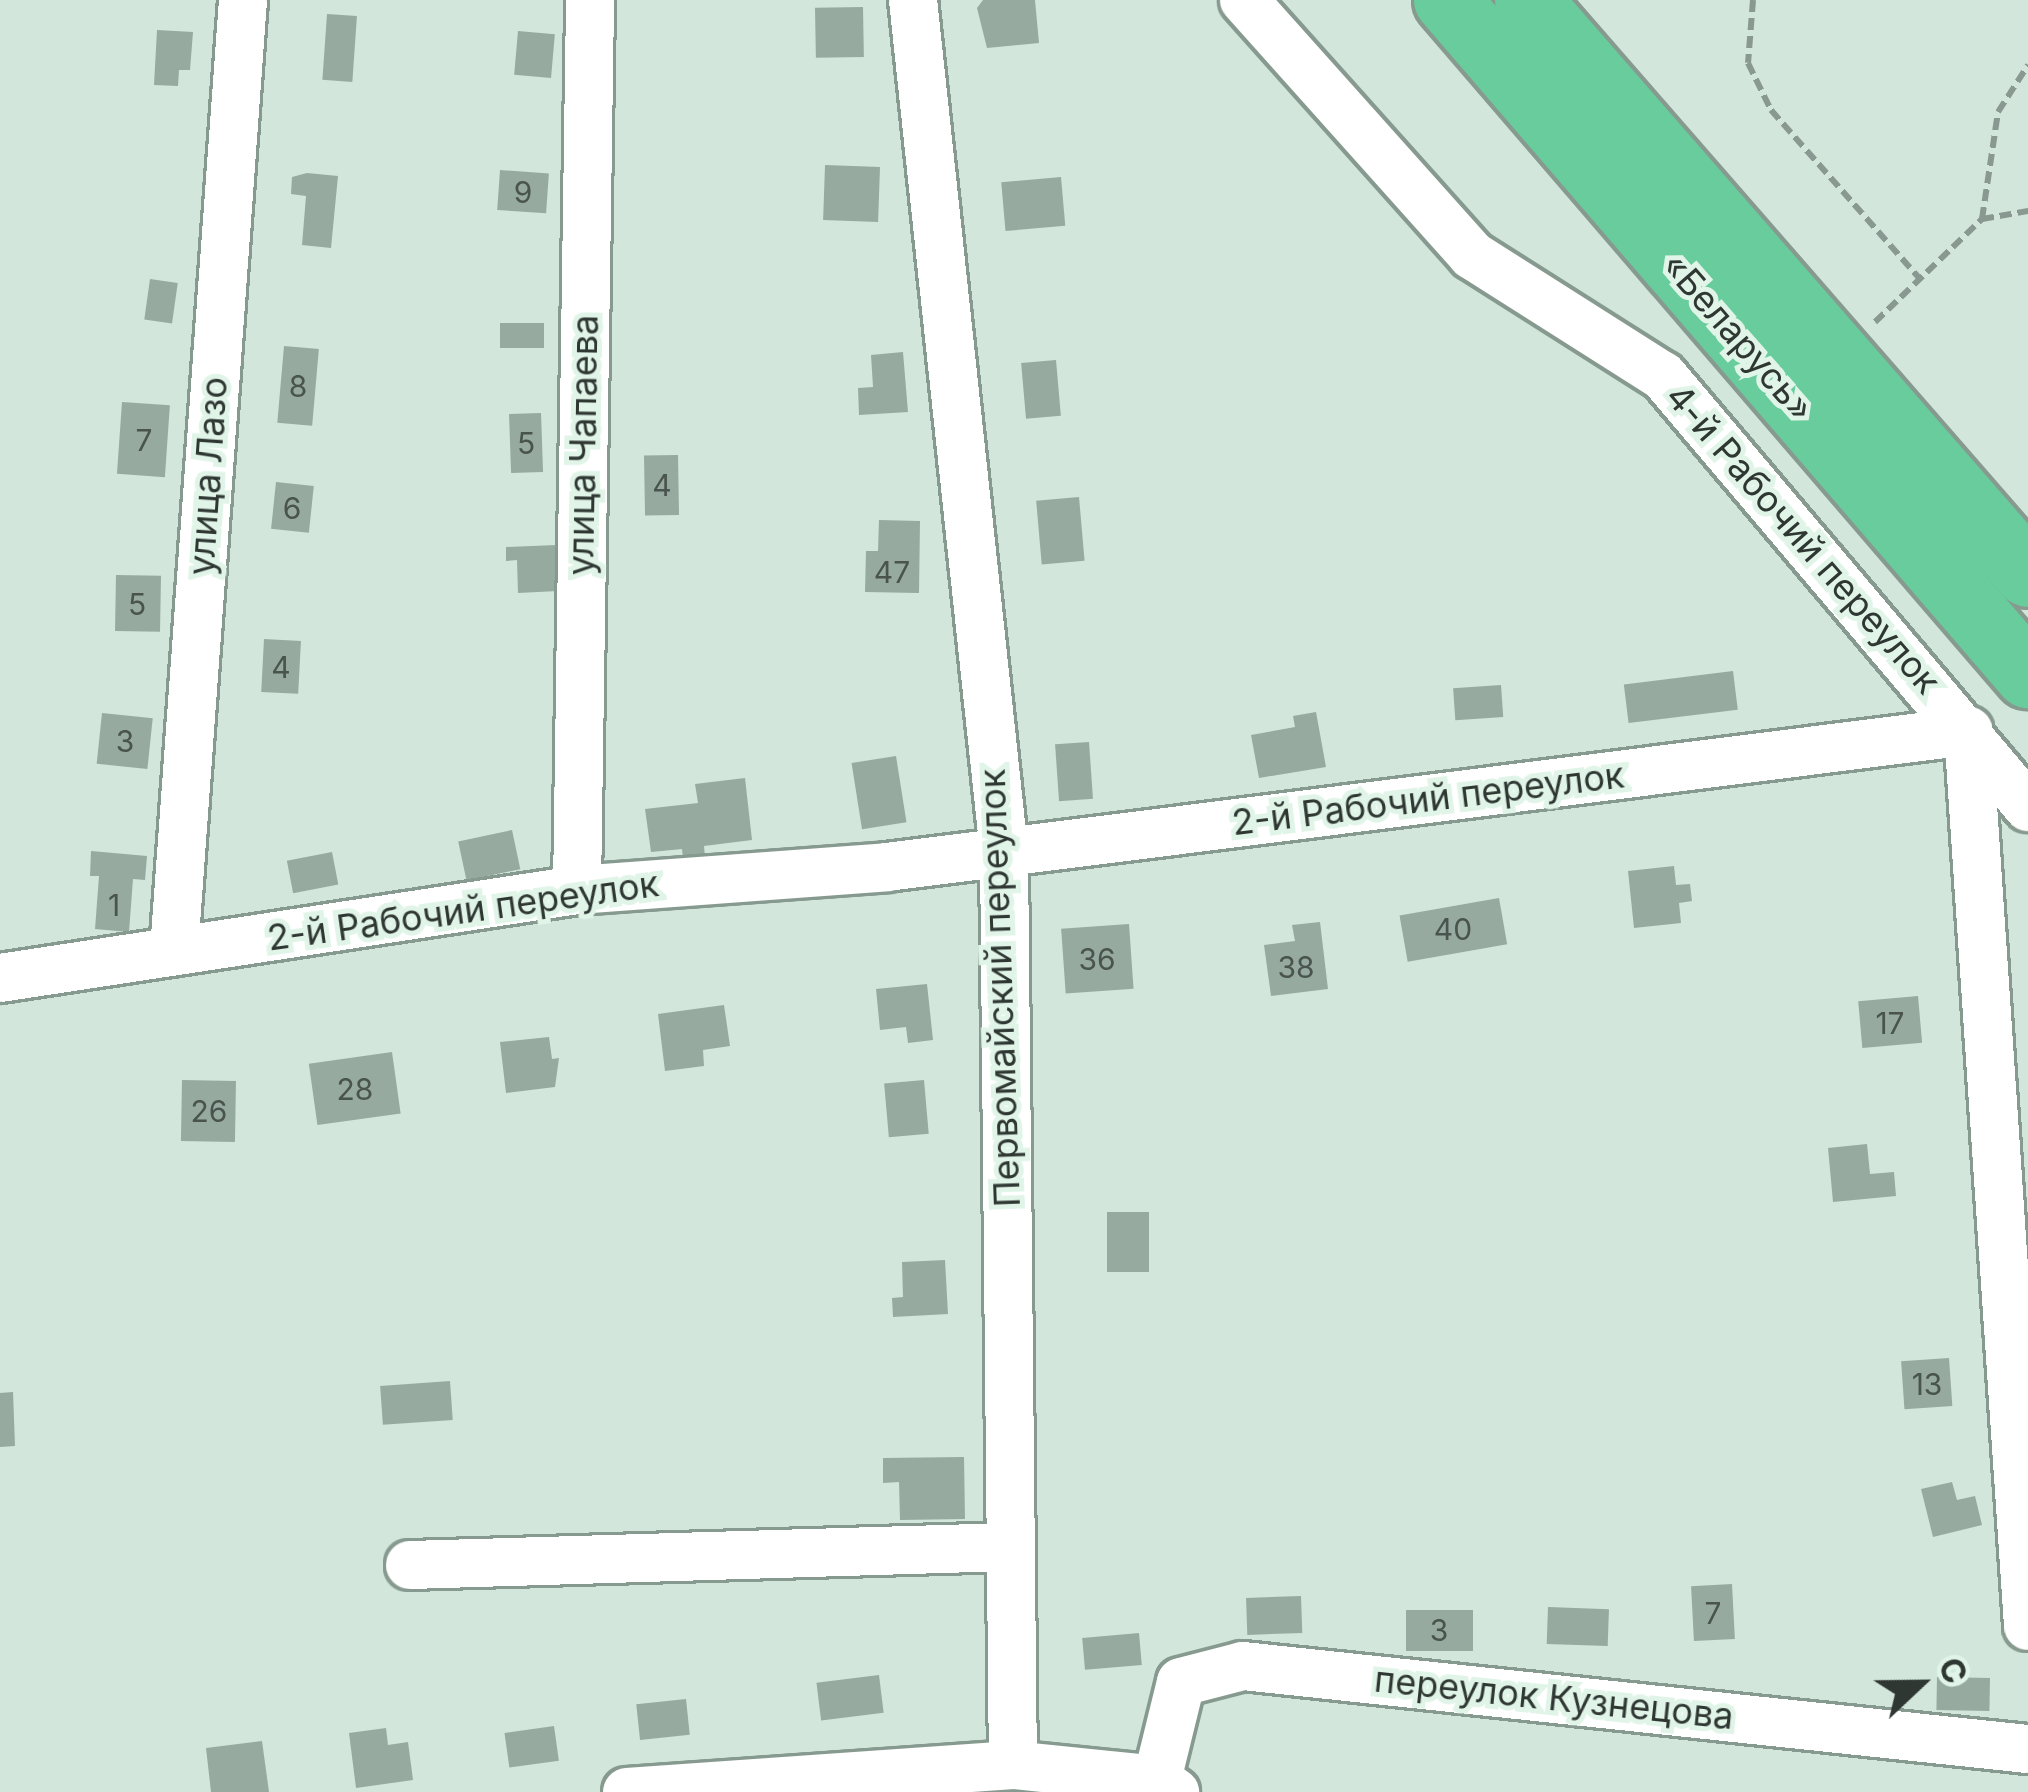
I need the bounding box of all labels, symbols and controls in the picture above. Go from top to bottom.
house number: 9 [514,174,532,210]
street label: «Беларусь» [1653,244,1823,430]
street label: улица Чапаева [559,314,607,576]
house number: 8 [289,368,307,404]
street label: улица Лазо [180,375,236,577]
street label: 4-й Рабочий переулок [1657,375,1949,703]
house number: 7 [136,422,152,458]
house number: 5 [517,425,535,461]
house number: 4 [652,467,672,503]
house number: 6 [283,490,301,526]
house number: 47 [874,554,910,590]
house number: 5 [128,586,146,622]
house number: 4 [271,649,291,685]
house number: 3 [116,723,134,759]
street label: 2-й Рабочий переулок [1229,754,1627,844]
street label: Первомайский переулок [971,768,1029,1208]
street label: 2-й Рабочий переулок [265,862,661,960]
house number: 1 [108,887,120,923]
house number: 40 [1434,911,1472,947]
house number: 36 [1078,941,1116,977]
house number: 38 [1277,949,1315,985]
house number: 17 [1875,1005,1905,1041]
house number: 28 [337,1071,373,1107]
house number: 26 [191,1093,227,1129]
house number: 13 [1912,1366,1942,1402]
house number: 7 [1705,1595,1721,1631]
house number: 3 [1430,1612,1448,1648]
north arrow [1860,1624,1980,1744]
text: С [1930,1652,1976,1689]
street label: переулок Кузнецова [1372,1658,1736,1738]

